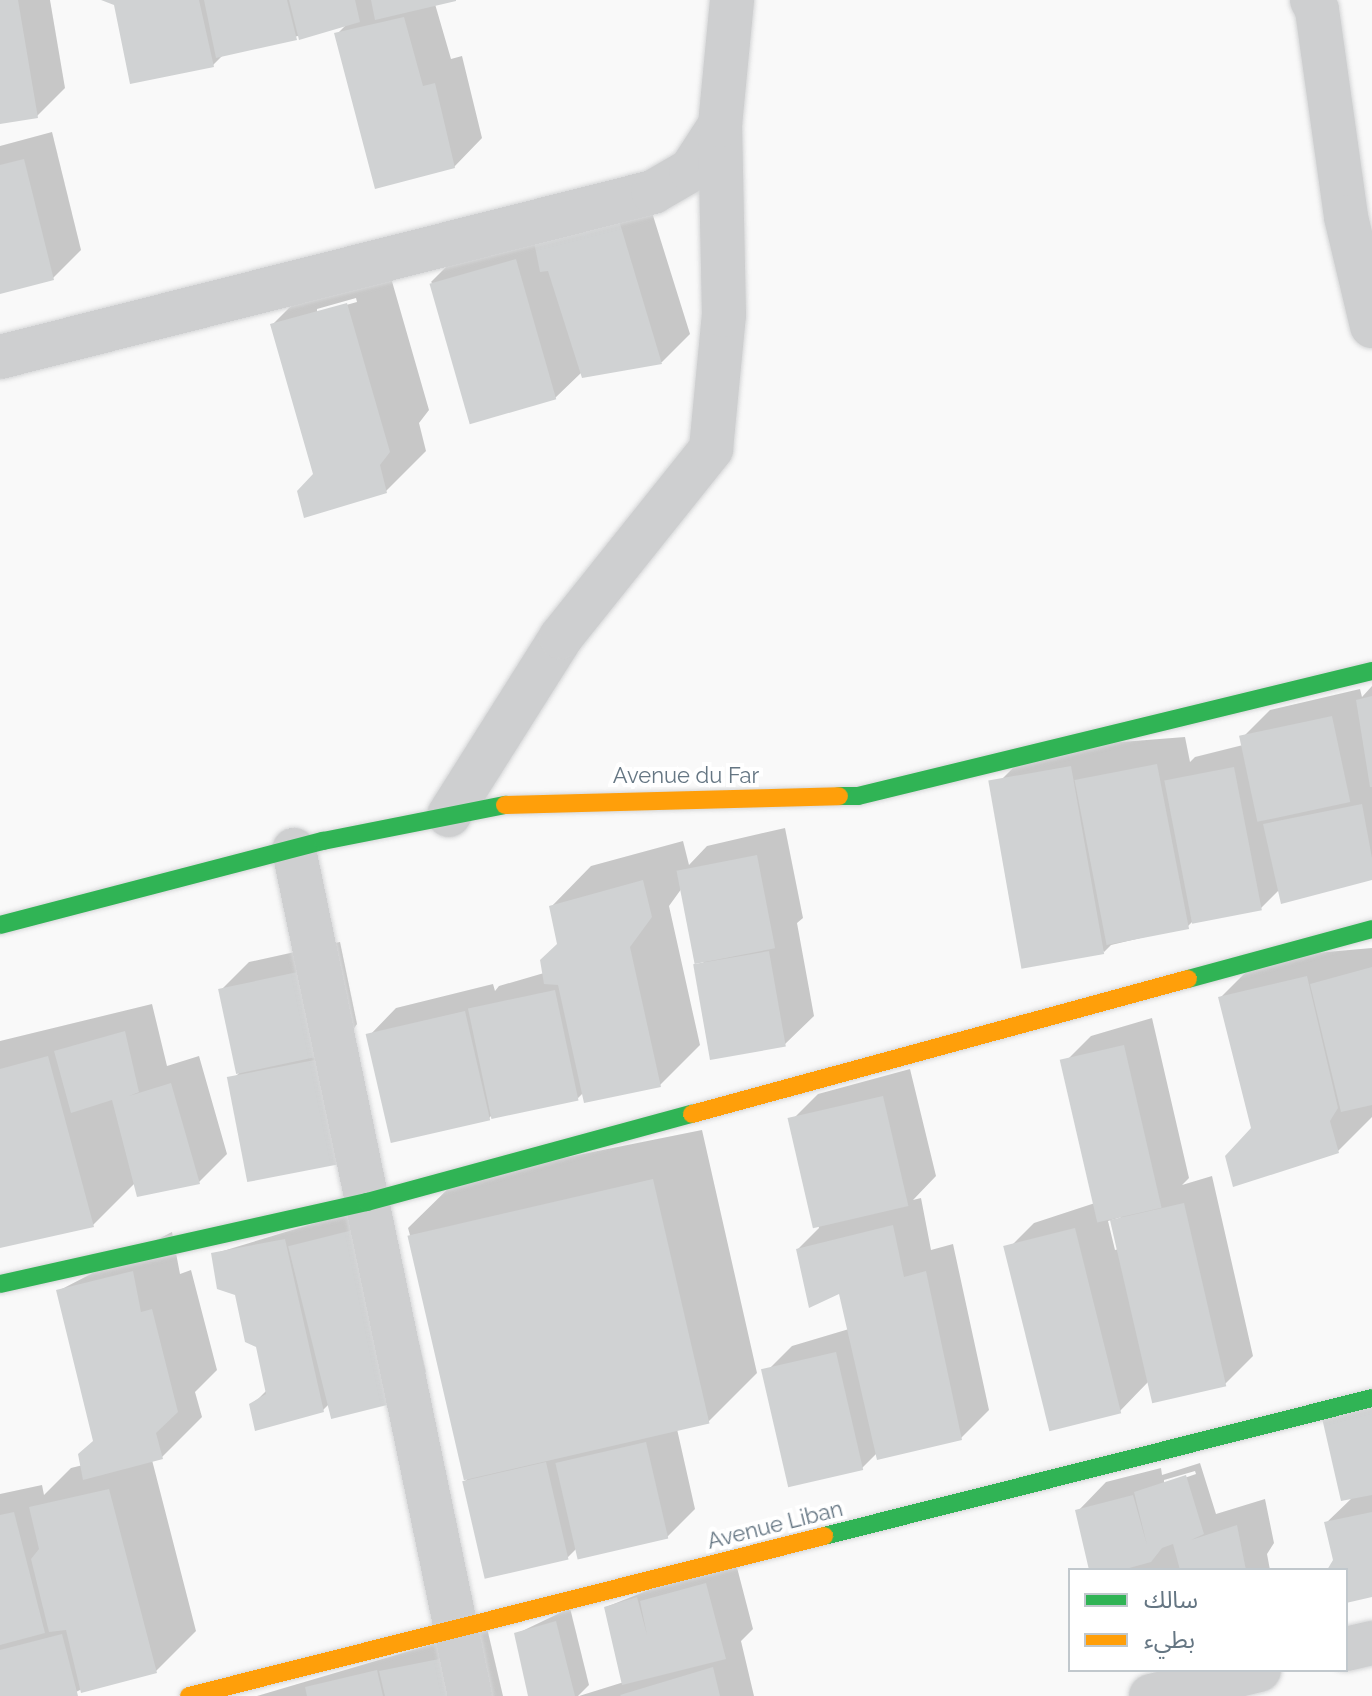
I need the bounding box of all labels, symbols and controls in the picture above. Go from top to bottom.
street label: Avenue du Far [613,763,759,789]
street label: Avenue Liban [704,1495,846,1555]
legend [1068,1568,1348,1672]
text: سالك [1144,1585,1198,1614]
text: بطيء [1144,1625,1195,1654]

